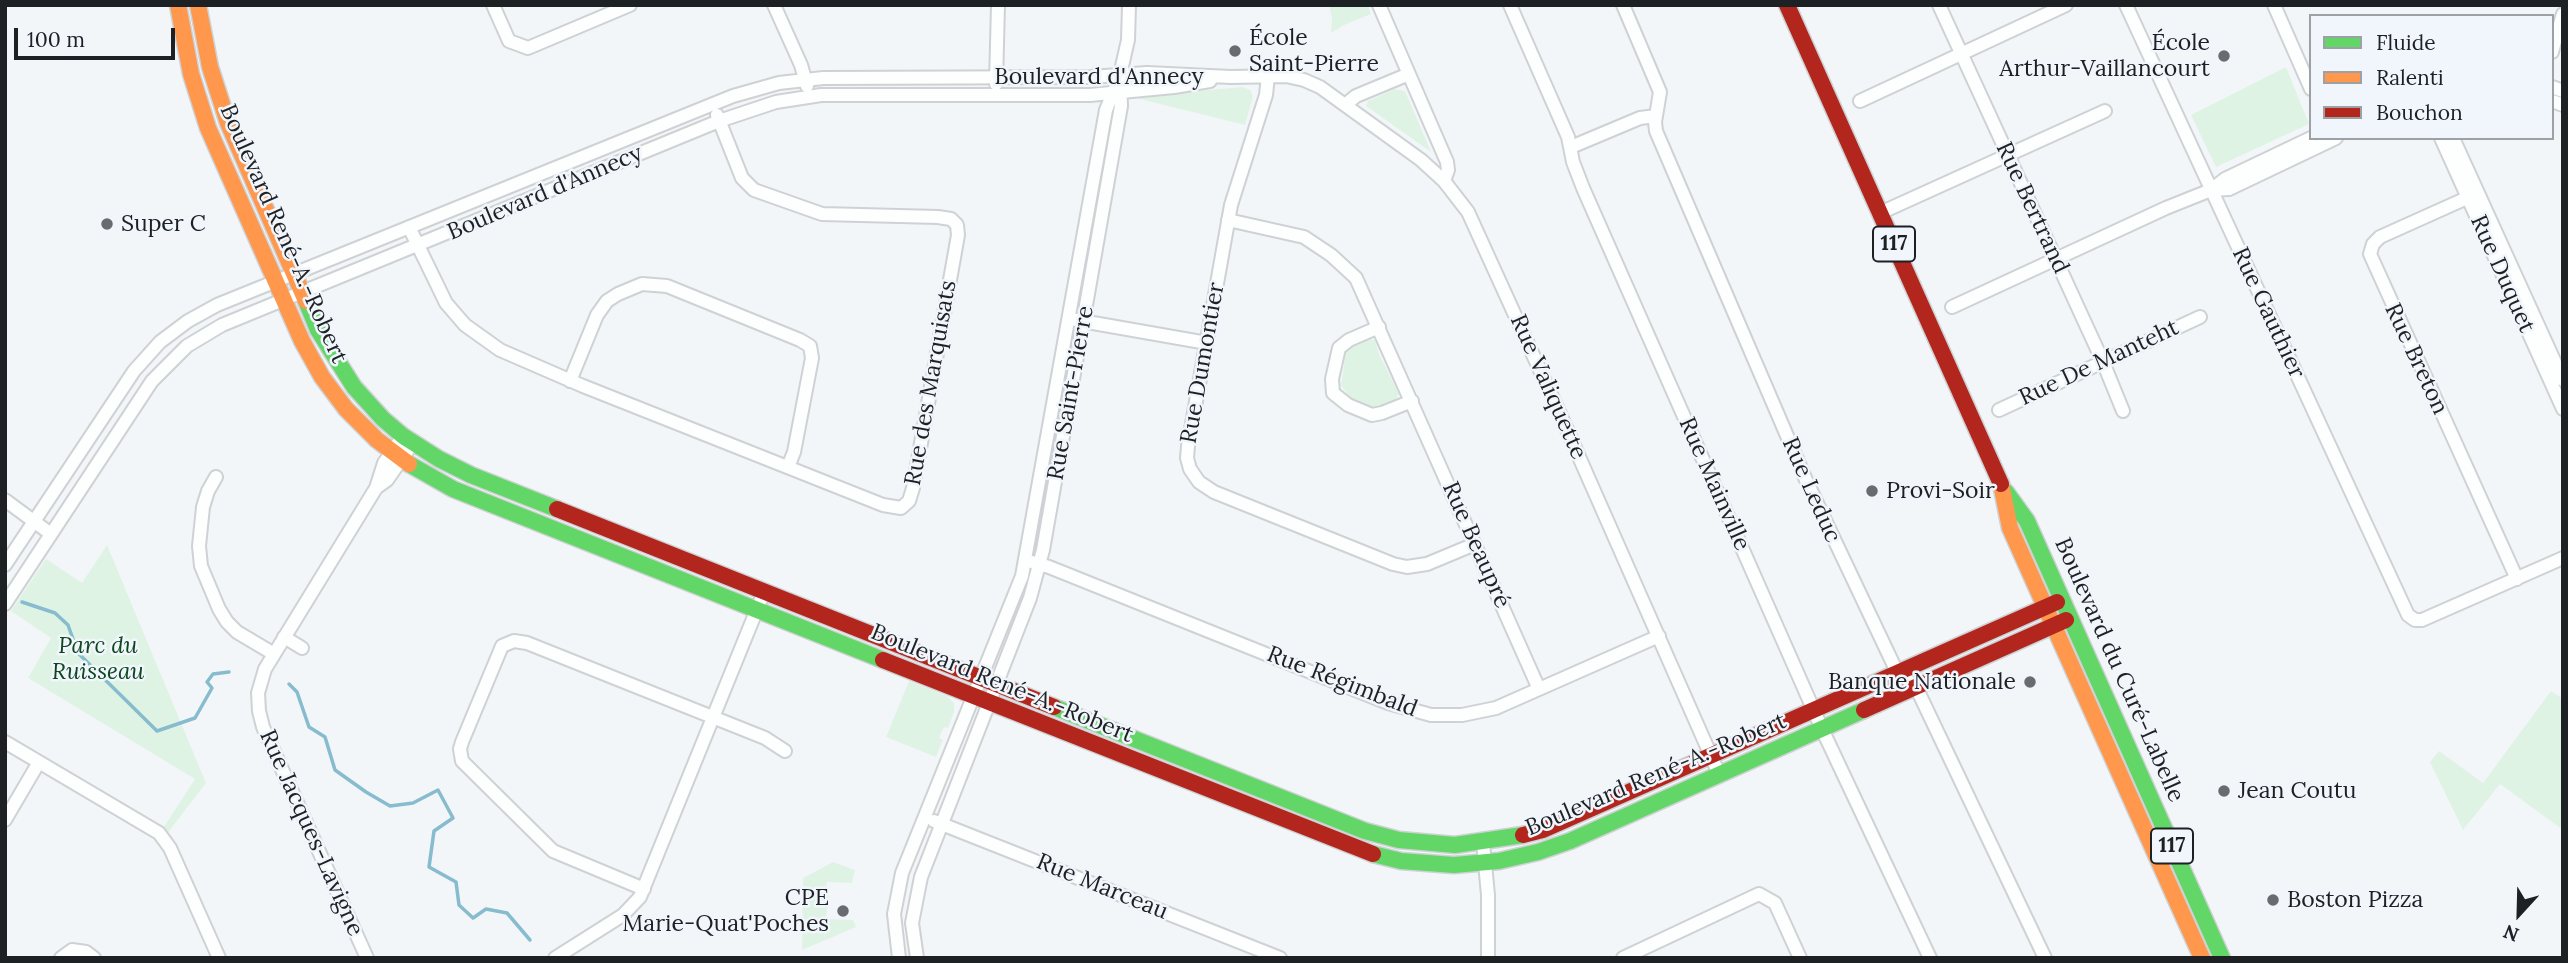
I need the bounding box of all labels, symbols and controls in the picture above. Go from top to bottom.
scale bar [18,14,178,58]
legend [2309,14,2554,140]
place label: École Saint-Pierre [1249,24,1379,78]
text: 100 m [27,26,85,53]
place label: École Arthur-Vaillancourt [1999,29,2210,83]
text: Fluide [2376,29,2436,56]
marker: École Saint-Pierre [1227,43,1243,59]
marker: École Arthur-Vaillancourt [2216,48,2232,64]
street label: Boulevard d'Annecy [994,63,1204,91]
text: Ralenti [2376,64,2444,91]
text: Bouchon [2376,99,2463,126]
street label: Boulevard René-A.-Robert [213,100,353,368]
street label: Rue Bertrand [1990,138,2074,278]
street label: Boulevard d'Annecy [443,139,647,247]
place label: Super C [121,210,206,238]
street label: Rue Duquet [2464,211,2540,337]
marker: Super C [99,216,115,232]
road number: 117 [1873,226,1915,262]
street label: Rue Gauthier [2226,243,2310,383]
street label: Rue des Marquisats [899,278,963,488]
street label: Rue Dumontier [1175,280,1231,446]
street label: Rue Breton [2378,299,2454,419]
street label: Rue Saint-Pierre [1042,304,1100,482]
street label: Rue Valiquette [1504,310,1592,464]
street label: Rue De Manteht [2015,314,2183,412]
street label: Rue Mainville [1672,413,1756,555]
street label: Rue Leduc [1776,433,1846,547]
place label: Provi-Soir [1886,477,1995,505]
street label: Rue Beaupré [1436,478,1516,612]
marker: Provi-Soir [1864,483,1880,499]
street label: Boulevard du Curé-Labelle [2048,534,2190,806]
street label: Boulevard René-A.-Robert [867,619,1137,749]
park label: Parc du Ruisseau [52,632,144,686]
street label: Rue Régimbald [1263,641,1421,723]
place label: Banque Nationale [1828,668,2016,696]
marker: Banque Nationale [2022,674,2038,690]
street label: Boulevard René-A.-Robert [1522,708,1790,842]
street label: Rue Jacques-Lavigne [253,726,369,940]
place label: Jean Coutu [2238,777,2356,805]
marker: Jean Coutu [2216,783,2232,799]
road number: 117 [2151,828,2193,864]
street label: Rue Marceau [1032,848,1172,926]
north arrow [2484,879,2554,949]
place label: CPE Marie-Quat'Poches [622,884,829,938]
place label: Boston Pizza [2287,886,2423,914]
marker: Boston Pizza [2265,892,2281,908]
marker: CPE Marie-Quat'Poches [835,903,851,919]
text: N [2500,920,2522,947]

